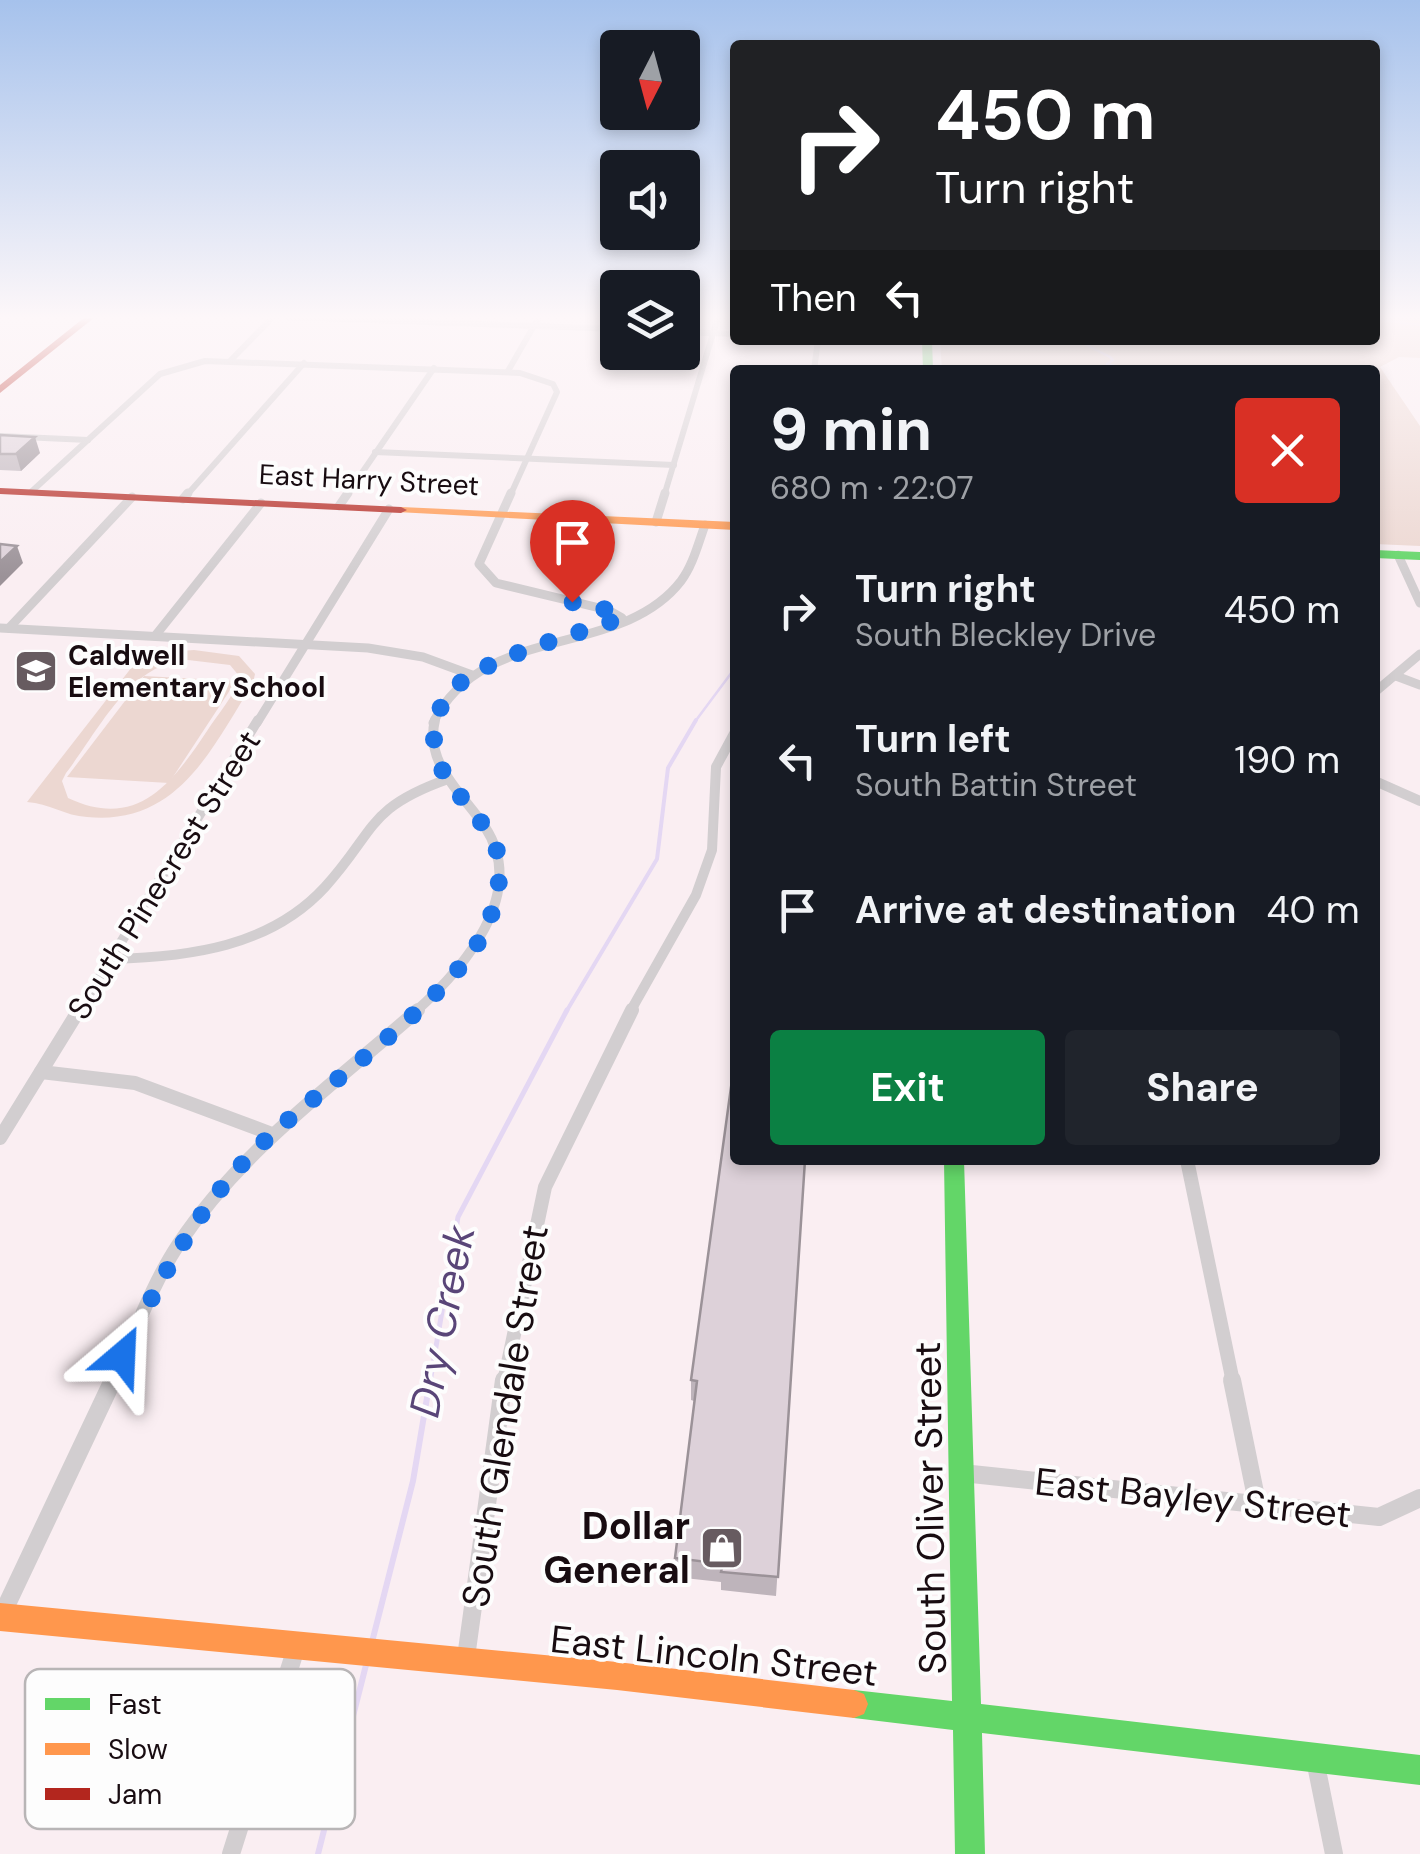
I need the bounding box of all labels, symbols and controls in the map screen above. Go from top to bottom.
north arrow [600,30,700,130]
map controls [600,30,700,370]
text: 450 m [935,70,1156,161]
icon: right [770,80,900,210]
button: sound [600,150,700,250]
text: Turn right [935,158,1134,217]
button: layers [600,270,700,370]
icon: left [877,270,932,325]
text: Then [770,273,857,323]
text: 9 min [770,390,932,469]
button: close [1235,398,1340,503]
street label: East Harry Street [258,456,480,504]
text: 680 m · 22:07 [770,467,974,509]
pin [530,500,615,603]
icon: arrive [545,515,600,570]
text: Turn right [855,564,1036,614]
icon: right [770,583,825,638]
text: 450 m [1224,585,1340,635]
text: South Bleckley Drive [855,614,1156,656]
place label: Caldwell Elementary School [68,637,325,706]
school or university icon: Caldwell Elementary School [13,648,59,694]
text: Turn left [855,714,1011,764]
street label: South Pinecrest Street [58,723,270,1027]
icon: left [770,733,825,788]
text: 190 m [1234,735,1340,785]
text: South Battin Street [855,764,1137,806]
icon: arrive [770,883,825,938]
text: Arrive at destination [855,885,1237,935]
text: 40 m [1267,885,1360,935]
button: Exit [770,1030,1045,1145]
button: Share [1065,1030,1340,1145]
water label: Dry Creek [396,1220,488,1422]
street label: South Glendale Street [450,1221,560,1611]
position arrow [70,1304,174,1408]
street label: South Oliver Street [902,1341,958,1675]
street label: East Bayley Street [1032,1457,1354,1539]
place label: Dollar General [543,1501,690,1595]
shop icon: Dollar General [699,1525,745,1571]
street label: East Lincoln Street [548,1614,880,1698]
legend [25,1669,355,1829]
text: Fast [108,1686,162,1723]
text: Slow [108,1731,168,1768]
text: Jam [108,1776,162,1813]

